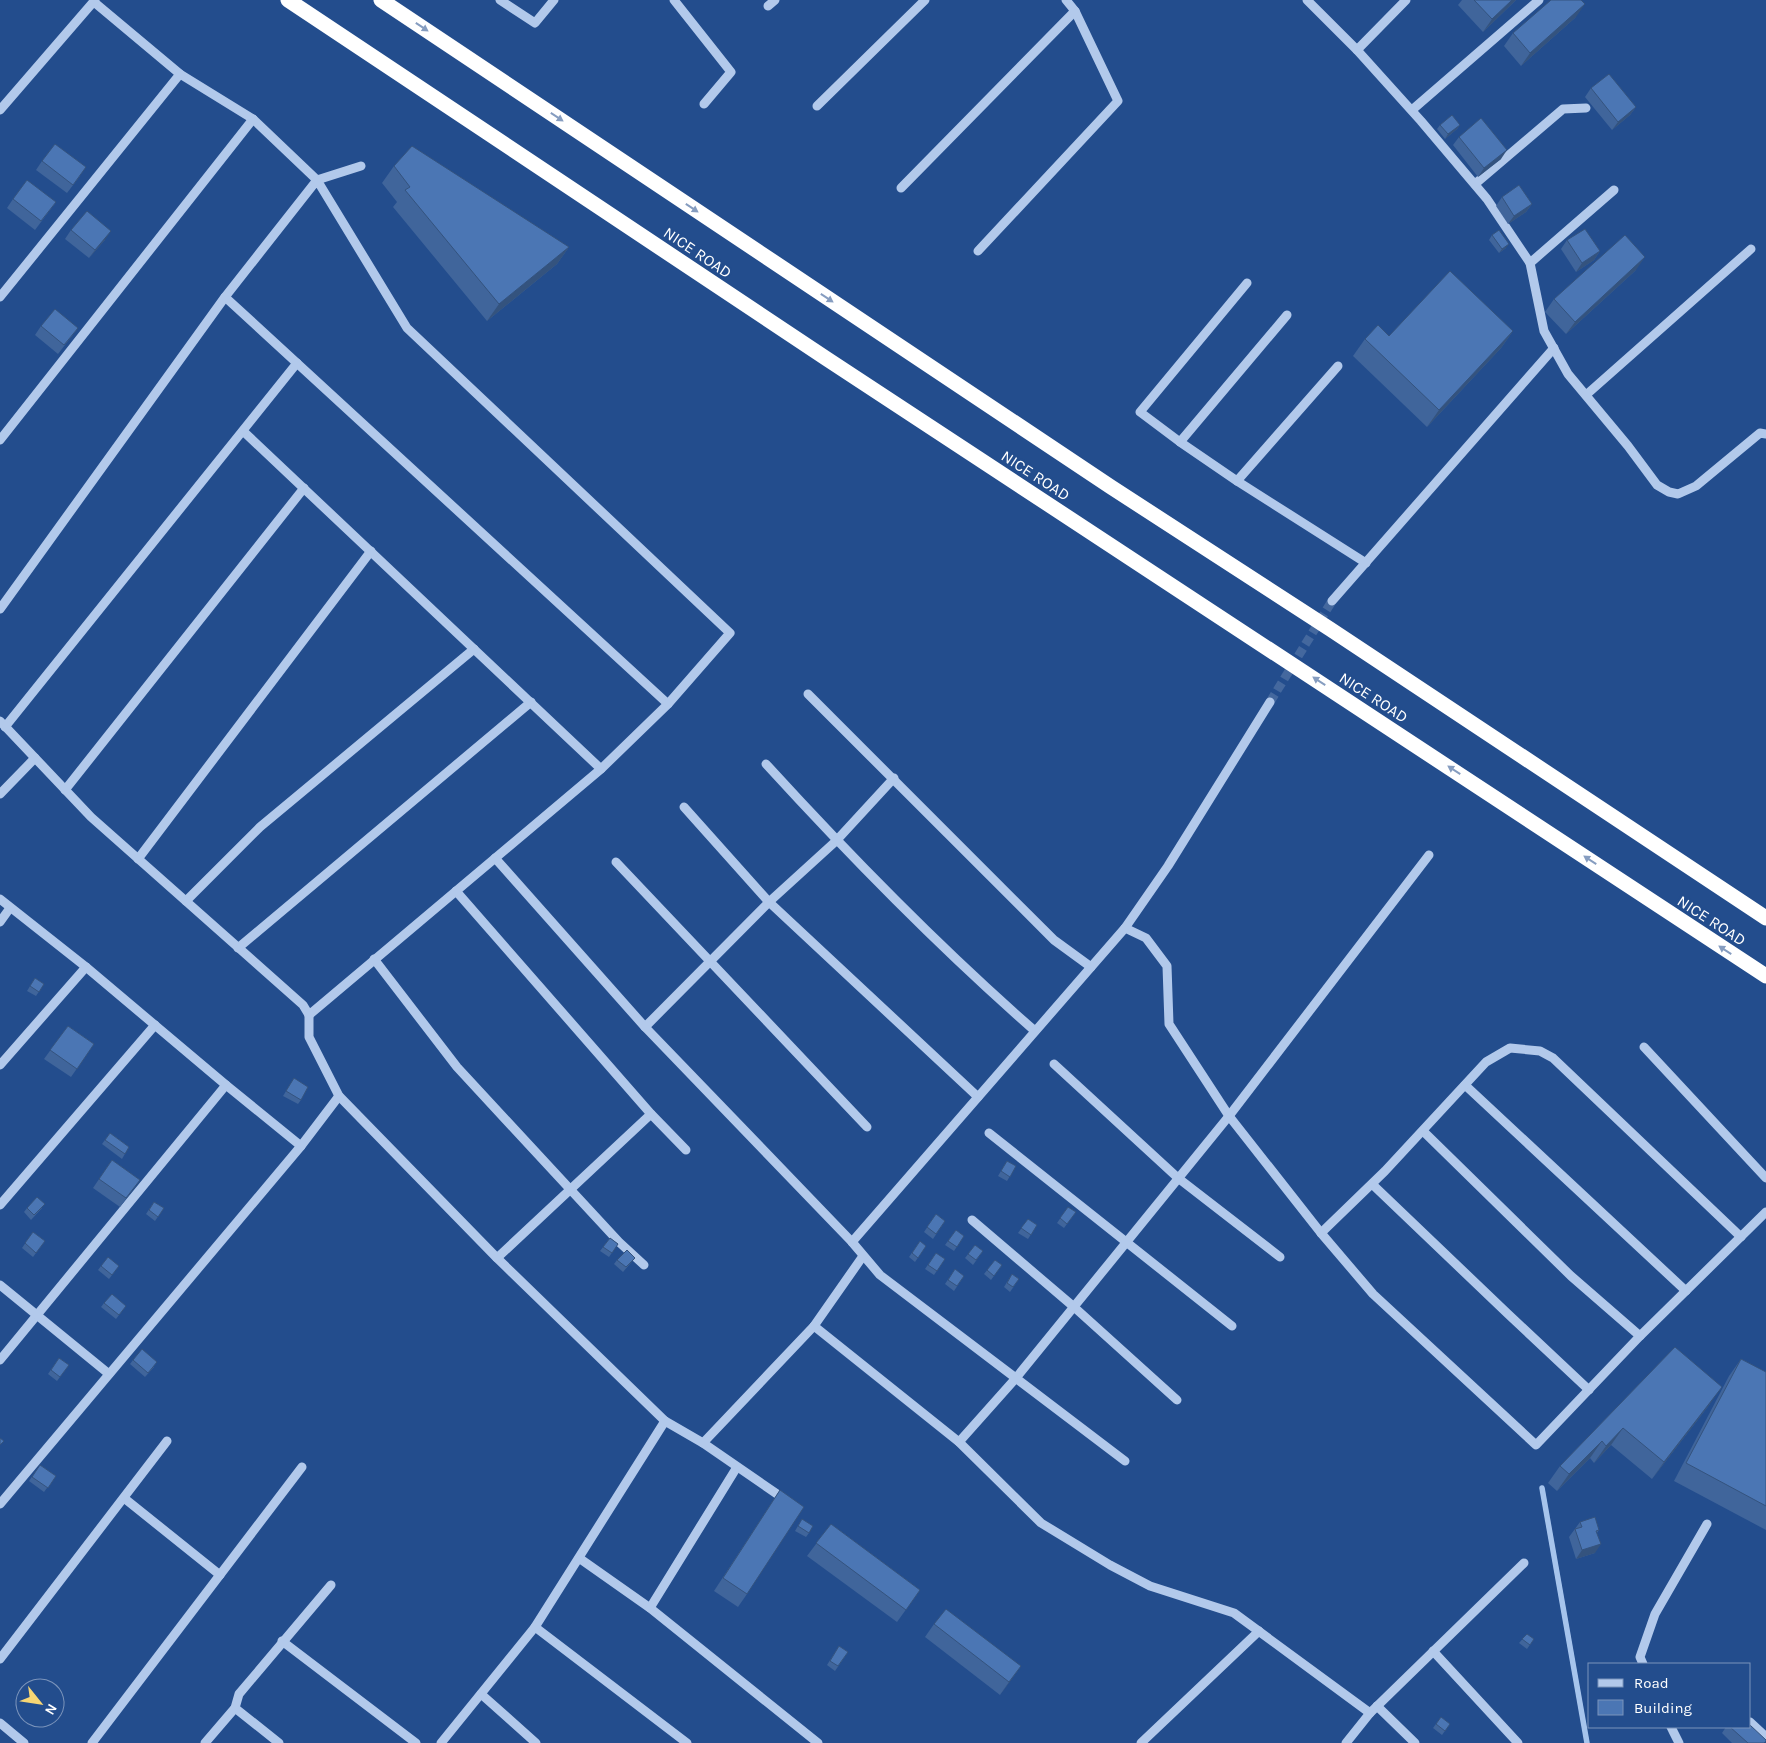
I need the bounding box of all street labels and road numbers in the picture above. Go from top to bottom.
street label: NICE ROAD [660,223,735,282]
street label: NICE ROAD [998,446,1074,505]
street label: NICE ROAD [1336,668,1412,727]
street label: NICE ROAD [1674,891,1750,950]

